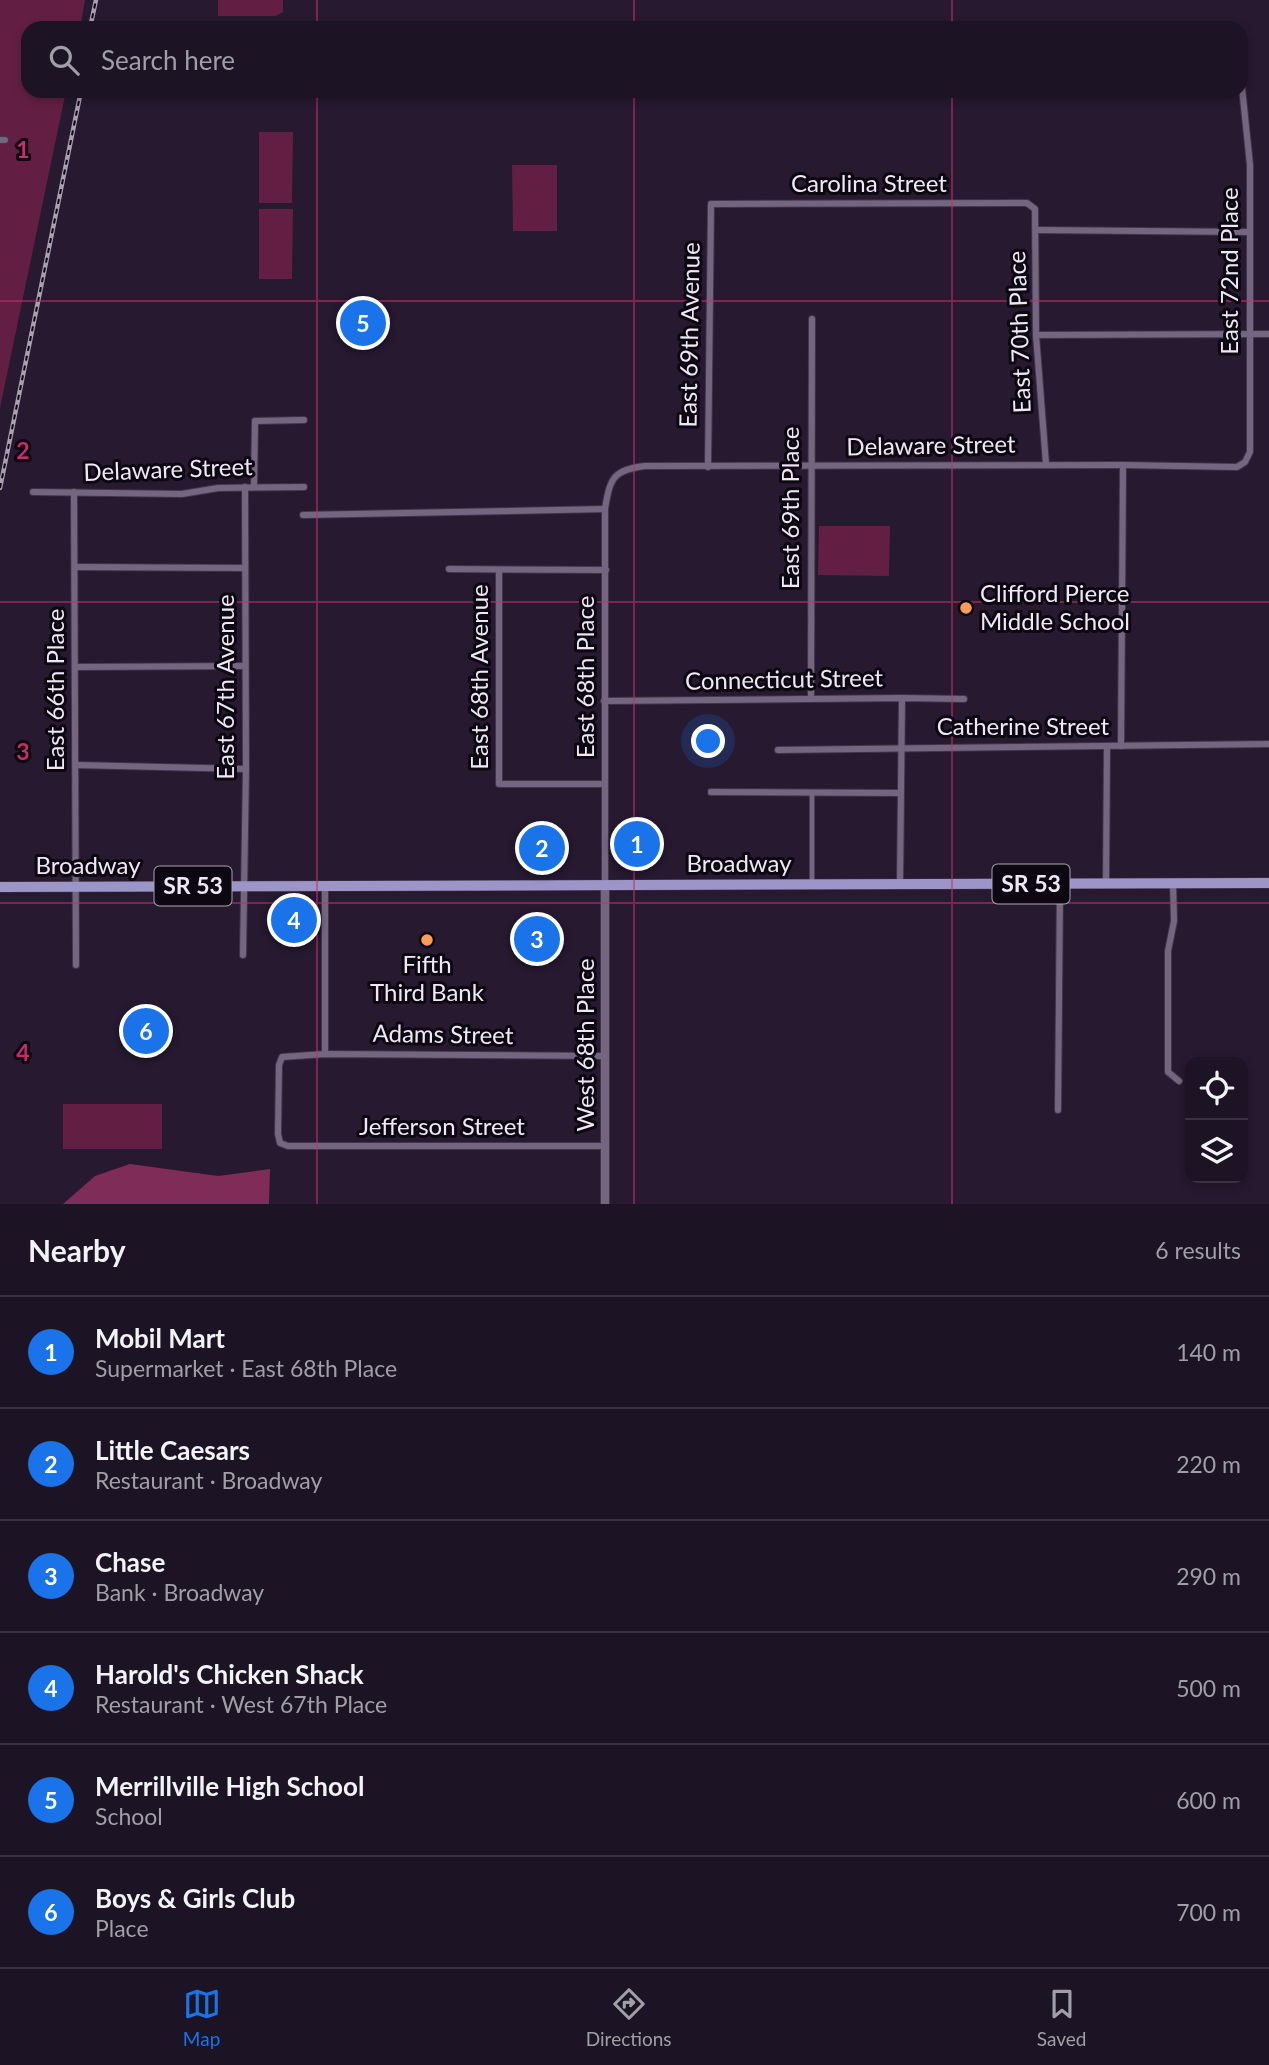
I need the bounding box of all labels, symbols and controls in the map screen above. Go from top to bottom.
search box [21,21,1248,98]
icon: search [45,41,83,79]
text: Search here [101,44,235,76]
text: 1 [16,135,30,163]
street label: Carolina Street [791,168,947,197]
street label: East 72nd Place [1214,187,1243,355]
street label: East 69th Avenue [672,242,705,428]
street label: East 70th Place [1001,250,1036,414]
pin: 5 [340,297,386,349]
street label: East 69th Place [775,427,804,589]
street label: Delaware Street [846,429,1016,460]
text: 2 [16,436,30,464]
street label: Delaware Street [83,451,253,486]
place label: Clifford Pierce Middle School [980,578,1130,635]
street label: East 68th Avenue [464,584,493,770]
street label: East 67th Avenue [210,594,239,780]
street label: East 68th Place [570,596,599,758]
marker: Clifford Pierce Middle School [958,600,974,616]
street label: East 66th Place [40,609,69,771]
street label: Connecticut Street [685,662,884,695]
street label: Catherine Street [937,711,1110,740]
your location [691,724,725,758]
text: 3 [16,737,30,765]
pin: 1 [614,818,660,870]
pin: 2 [519,822,565,874]
street label: Broadway [686,848,792,877]
street label: Broadway [35,850,141,879]
road number: SR 53 [992,864,1070,904]
road number: SR 53 [154,866,232,906]
pin: 4 [271,894,317,946]
pin: 3 [514,913,560,965]
marker: Fifth Third Bank [419,932,435,948]
place label: Fifth Third Bank [370,949,485,1006]
street label: West 68th Place [570,958,599,1132]
pin: 6 [123,1005,169,1057]
street label: Adams Street [372,1018,514,1049]
text: 4 [16,1038,30,1066]
map controls [1185,1057,1248,1183]
button: locate [1185,1057,1248,1120]
street label: Jefferson Street [359,1111,525,1140]
button: layers [1185,1120,1248,1183]
text: Nearby [28,1232,126,1268]
text: 6 results [1155,1236,1241,1264]
text: Mobil Mart [95,1322,225,1354]
text: 1 [44,1338,58,1366]
text: 140 m [1176,1338,1241,1366]
text: Supermarket · East 68th Place [95,1354,397,1382]
text: Little Caesars [95,1434,250,1466]
text: 2 [44,1450,58,1478]
text: 220 m [1176,1450,1241,1478]
text: Restaurant · Broadway [95,1466,322,1494]
text: Chase [95,1546,165,1578]
text: 3 [44,1562,58,1590]
text: 290 m [1176,1562,1241,1590]
text: Bank · Broadway [95,1578,264,1606]
text: Harold's Chicken Shack [95,1658,364,1690]
text: 4 [44,1674,58,1702]
text: 500 m [1176,1674,1241,1702]
text: Restaurant · West 67th Place [95,1690,387,1718]
text: Merrillville High School [95,1770,364,1802]
text: 5 [44,1786,58,1814]
text: 600 m [1176,1786,1241,1814]
text: School [95,1802,163,1830]
text: Boys & Girls Club [95,1882,295,1914]
text: 6 [44,1898,58,1926]
text: 700 m [1176,1898,1241,1926]
text: Place [95,1914,149,1942]
tab: Map [183,1985,221,2050]
tab: Directions [586,1985,672,2050]
tab: Saved [1037,1985,1086,2050]

